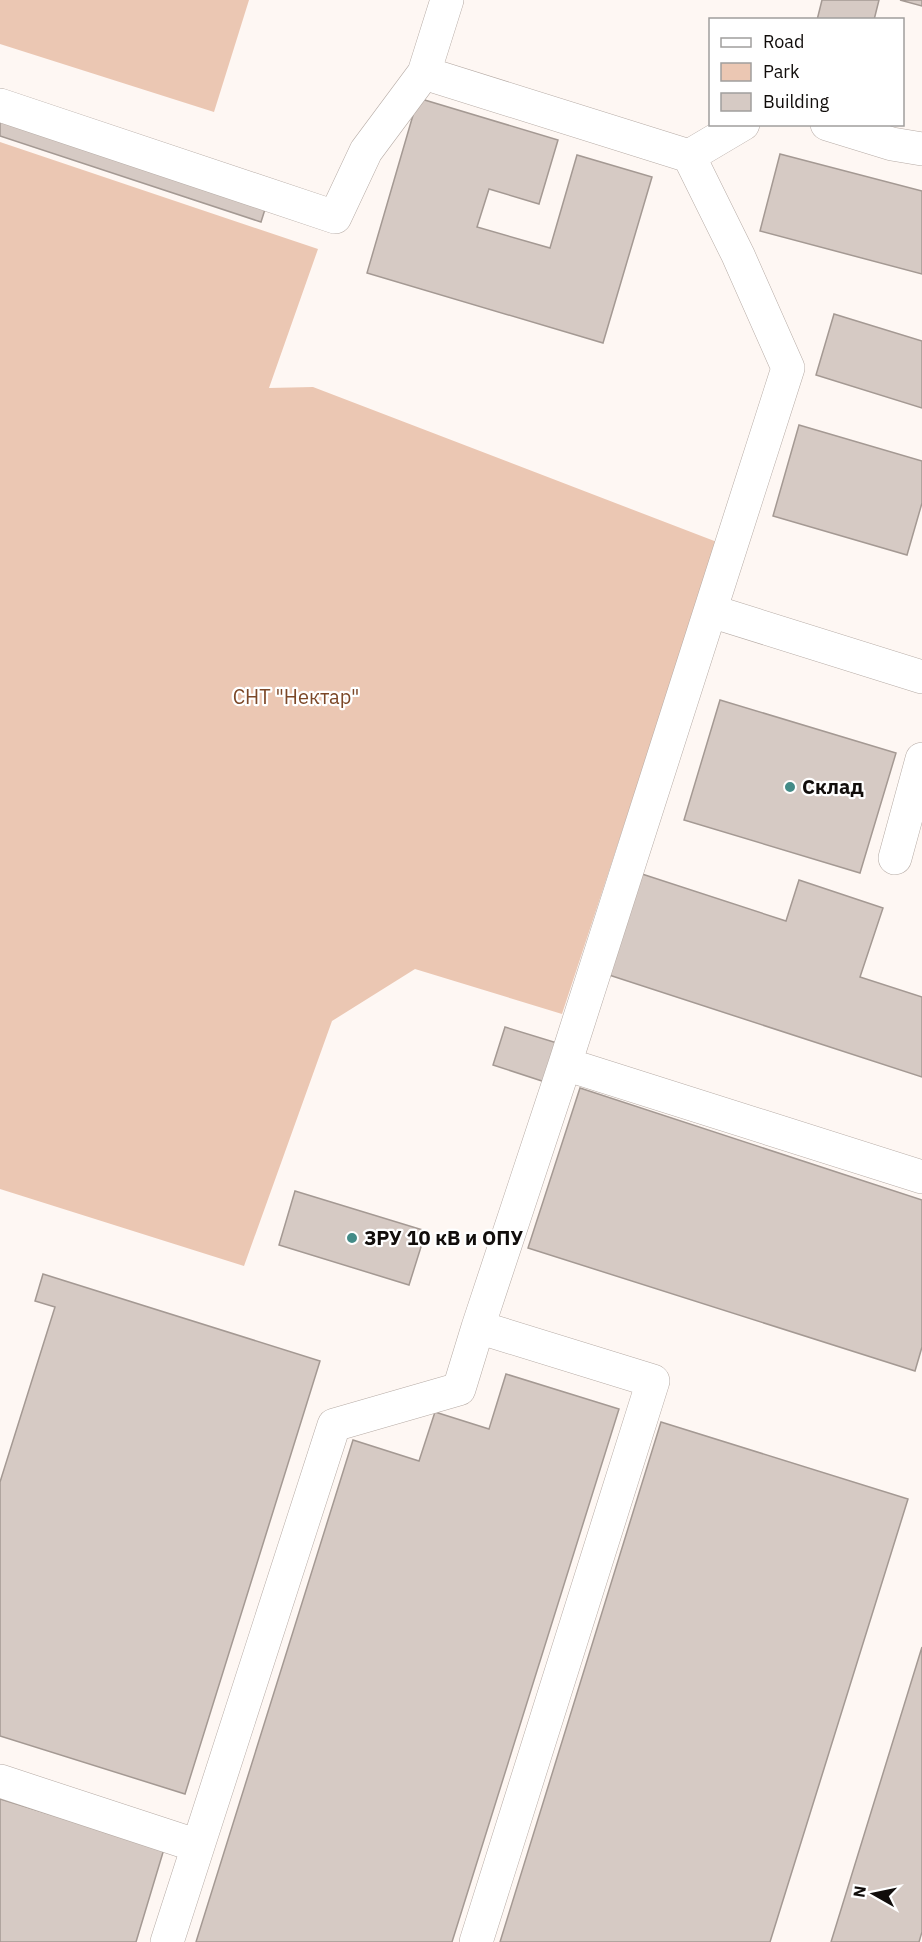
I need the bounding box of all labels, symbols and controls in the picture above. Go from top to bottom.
legend [709,18,904,126]
text: Road [763,30,804,53]
text: Park [763,60,800,83]
text: Building [763,90,830,113]
park label: СНТ "Нектар" [233,683,359,710]
place label: Склад [802,773,864,800]
marker: Склад [783,780,797,794]
place label: ЗРУ 10 кВ и ОПУ [364,1224,523,1251]
marker: ЗРУ 10 кВ и ОПУ [345,1231,359,1245]
north arrow [844,1864,904,1924]
text: N [848,1884,870,1899]

